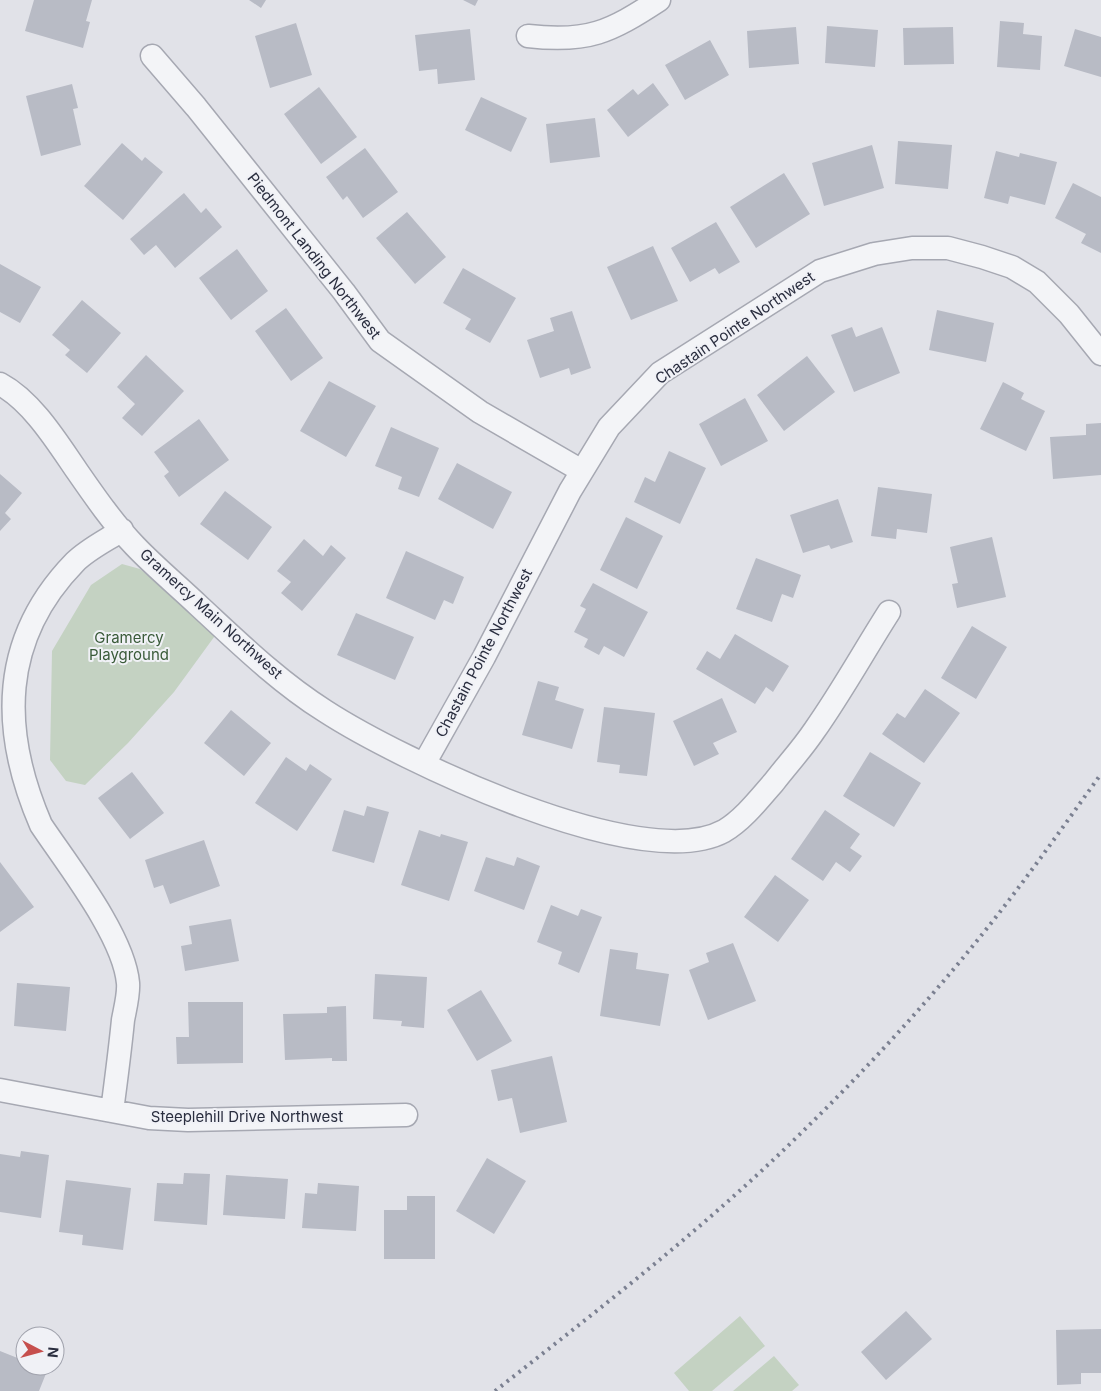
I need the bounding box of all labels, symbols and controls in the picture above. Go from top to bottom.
street label: Piedmont Landing Northwest [244,169,385,343]
street label: Chastain Pointe Northwest [651,267,818,388]
street label: Gramercy Main Northwest [136,544,287,683]
street label: Chastain Pointe Northwest [431,565,536,740]
park label: Gramercy Playground [89,628,169,664]
street label: Steeplehill Drive Northwest [151,1107,343,1126]
north arrow [15,1326,65,1376]
text: N [44,1346,62,1359]

